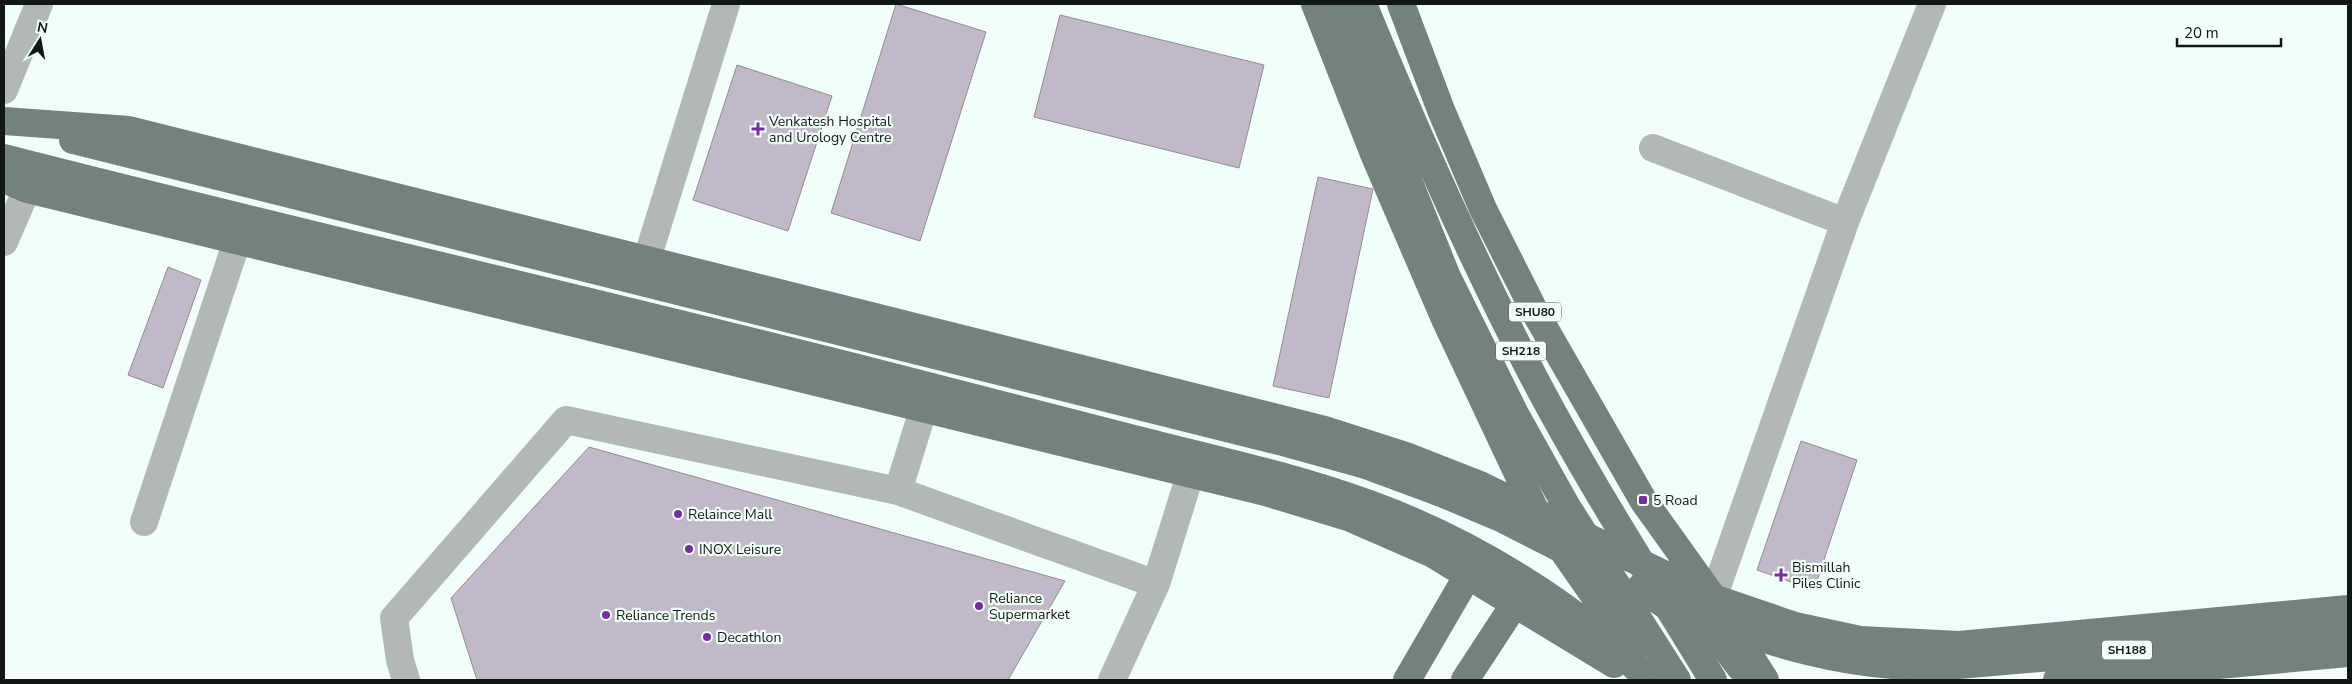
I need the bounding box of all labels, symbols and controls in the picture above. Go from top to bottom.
north arrow [15,15,65,65]
scale bar [2177,15,2281,47]
text: N [35,17,49,38]
text: 20 m [2184,23,2219,43]
place label: Venkatesh Hospital and Urology Centre [768,112,892,147]
marker: Venkatesh Hospital and Urology Centre [751,122,765,136]
road number: SHU80 [1509,302,1561,322]
road number: SH218 [1496,342,1546,361]
place label: 5 Road [1653,491,1698,510]
marker: 5 Road [1637,494,1649,506]
place label: Relaince Mall [688,505,773,524]
marker: Relaince Mall [672,508,684,520]
place label: INOX Leisure [699,540,781,559]
marker: INOX Leisure [683,543,695,555]
place label: Bismillah Piles Clinic [1792,558,1861,593]
marker: Bismillah Piles Clinic [1774,568,1788,582]
place label: Reliance Supermarket [989,589,1070,624]
marker: Reliance Supermarket [973,600,985,612]
place label: Reliance Trends [616,606,716,625]
marker: Reliance Trends [600,609,612,621]
place label: Decathlon [717,628,781,647]
marker: Decathlon [701,631,713,643]
road number: SH188 [2102,640,2152,660]

